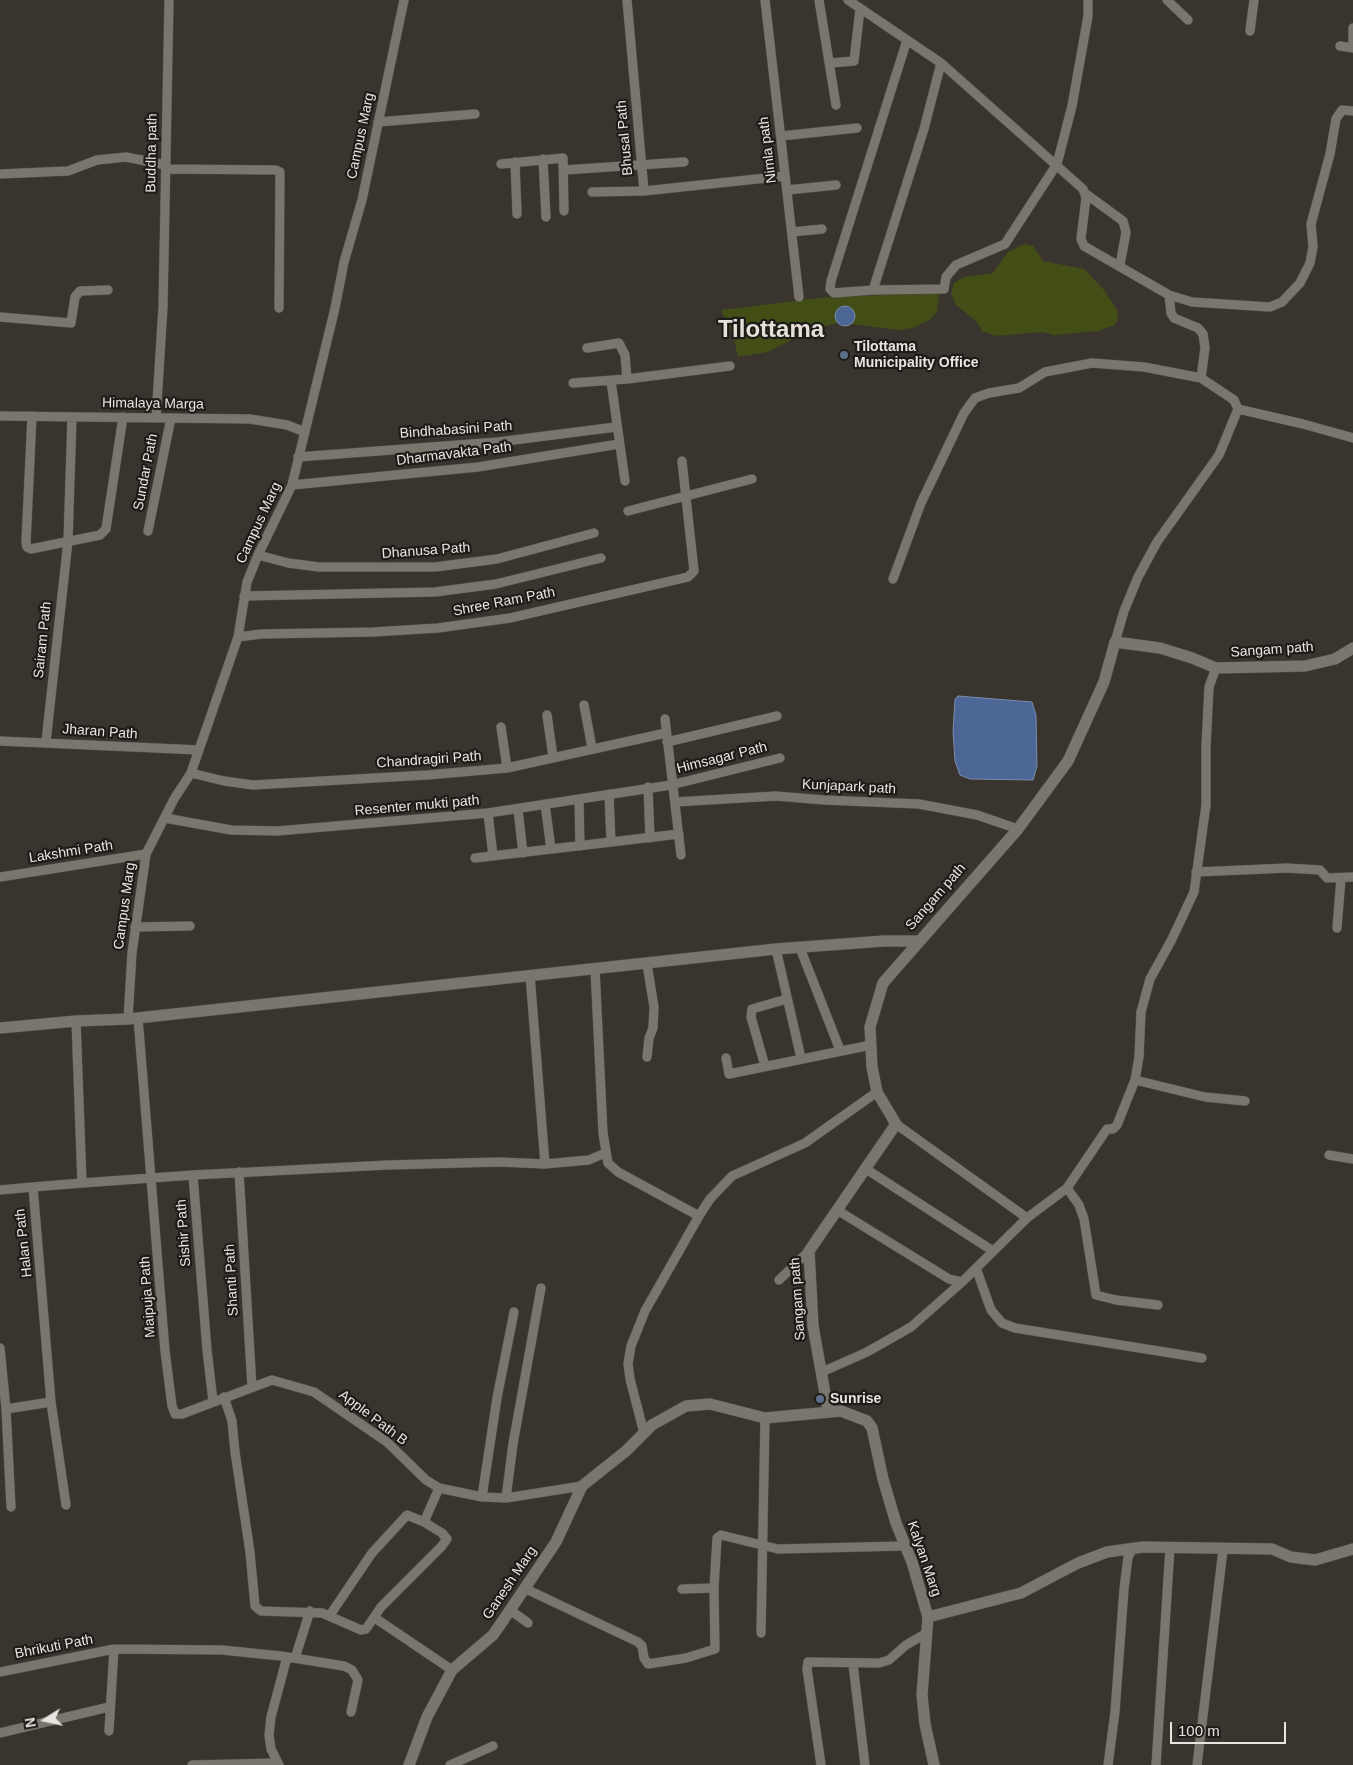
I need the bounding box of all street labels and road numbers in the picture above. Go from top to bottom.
street label: Campus Marg [344,91,378,181]
street label: Bhusal Path [613,100,637,176]
street label: Buddha path [143,113,161,193]
street label: Nimla path [756,116,780,184]
street label: Himalaya Marga [102,395,204,413]
street label: Bindhabasini Path [399,418,513,442]
street label: Sundar Path [130,432,162,512]
street label: Dharmavakta Path [395,439,513,469]
street label: Campus Marg [233,480,285,566]
street label: Dhanusa Path [381,540,471,562]
street label: Shree Ram Path [452,584,556,620]
street label: Sairam Path [31,601,55,679]
street label: Sangam path [1230,639,1314,661]
street label: Jharan Path [62,721,138,743]
street label: Himsagar Path [675,739,769,777]
street label: Chandragiri Path [376,748,482,772]
street label: Kunjapark path [802,776,896,798]
street label: Resenter mukti path [354,792,480,820]
street label: Lakshmi Path [28,837,114,867]
street label: Sangam path [902,860,970,934]
street label: Campus Marg [111,861,139,951]
street label: Sishir Path [173,1199,195,1267]
street label: Halan Path [12,1208,36,1278]
street label: Shanti Path [222,1243,242,1317]
street label: Maipuja Path [137,1256,159,1338]
street label: Sangam path [787,1257,809,1341]
street label: Apple Path B [335,1387,411,1449]
street label: Kalyan Marg [903,1519,945,1599]
street label: Ganesh Marg [479,1543,541,1623]
street label: Bhrikuti Path [13,1631,95,1663]

